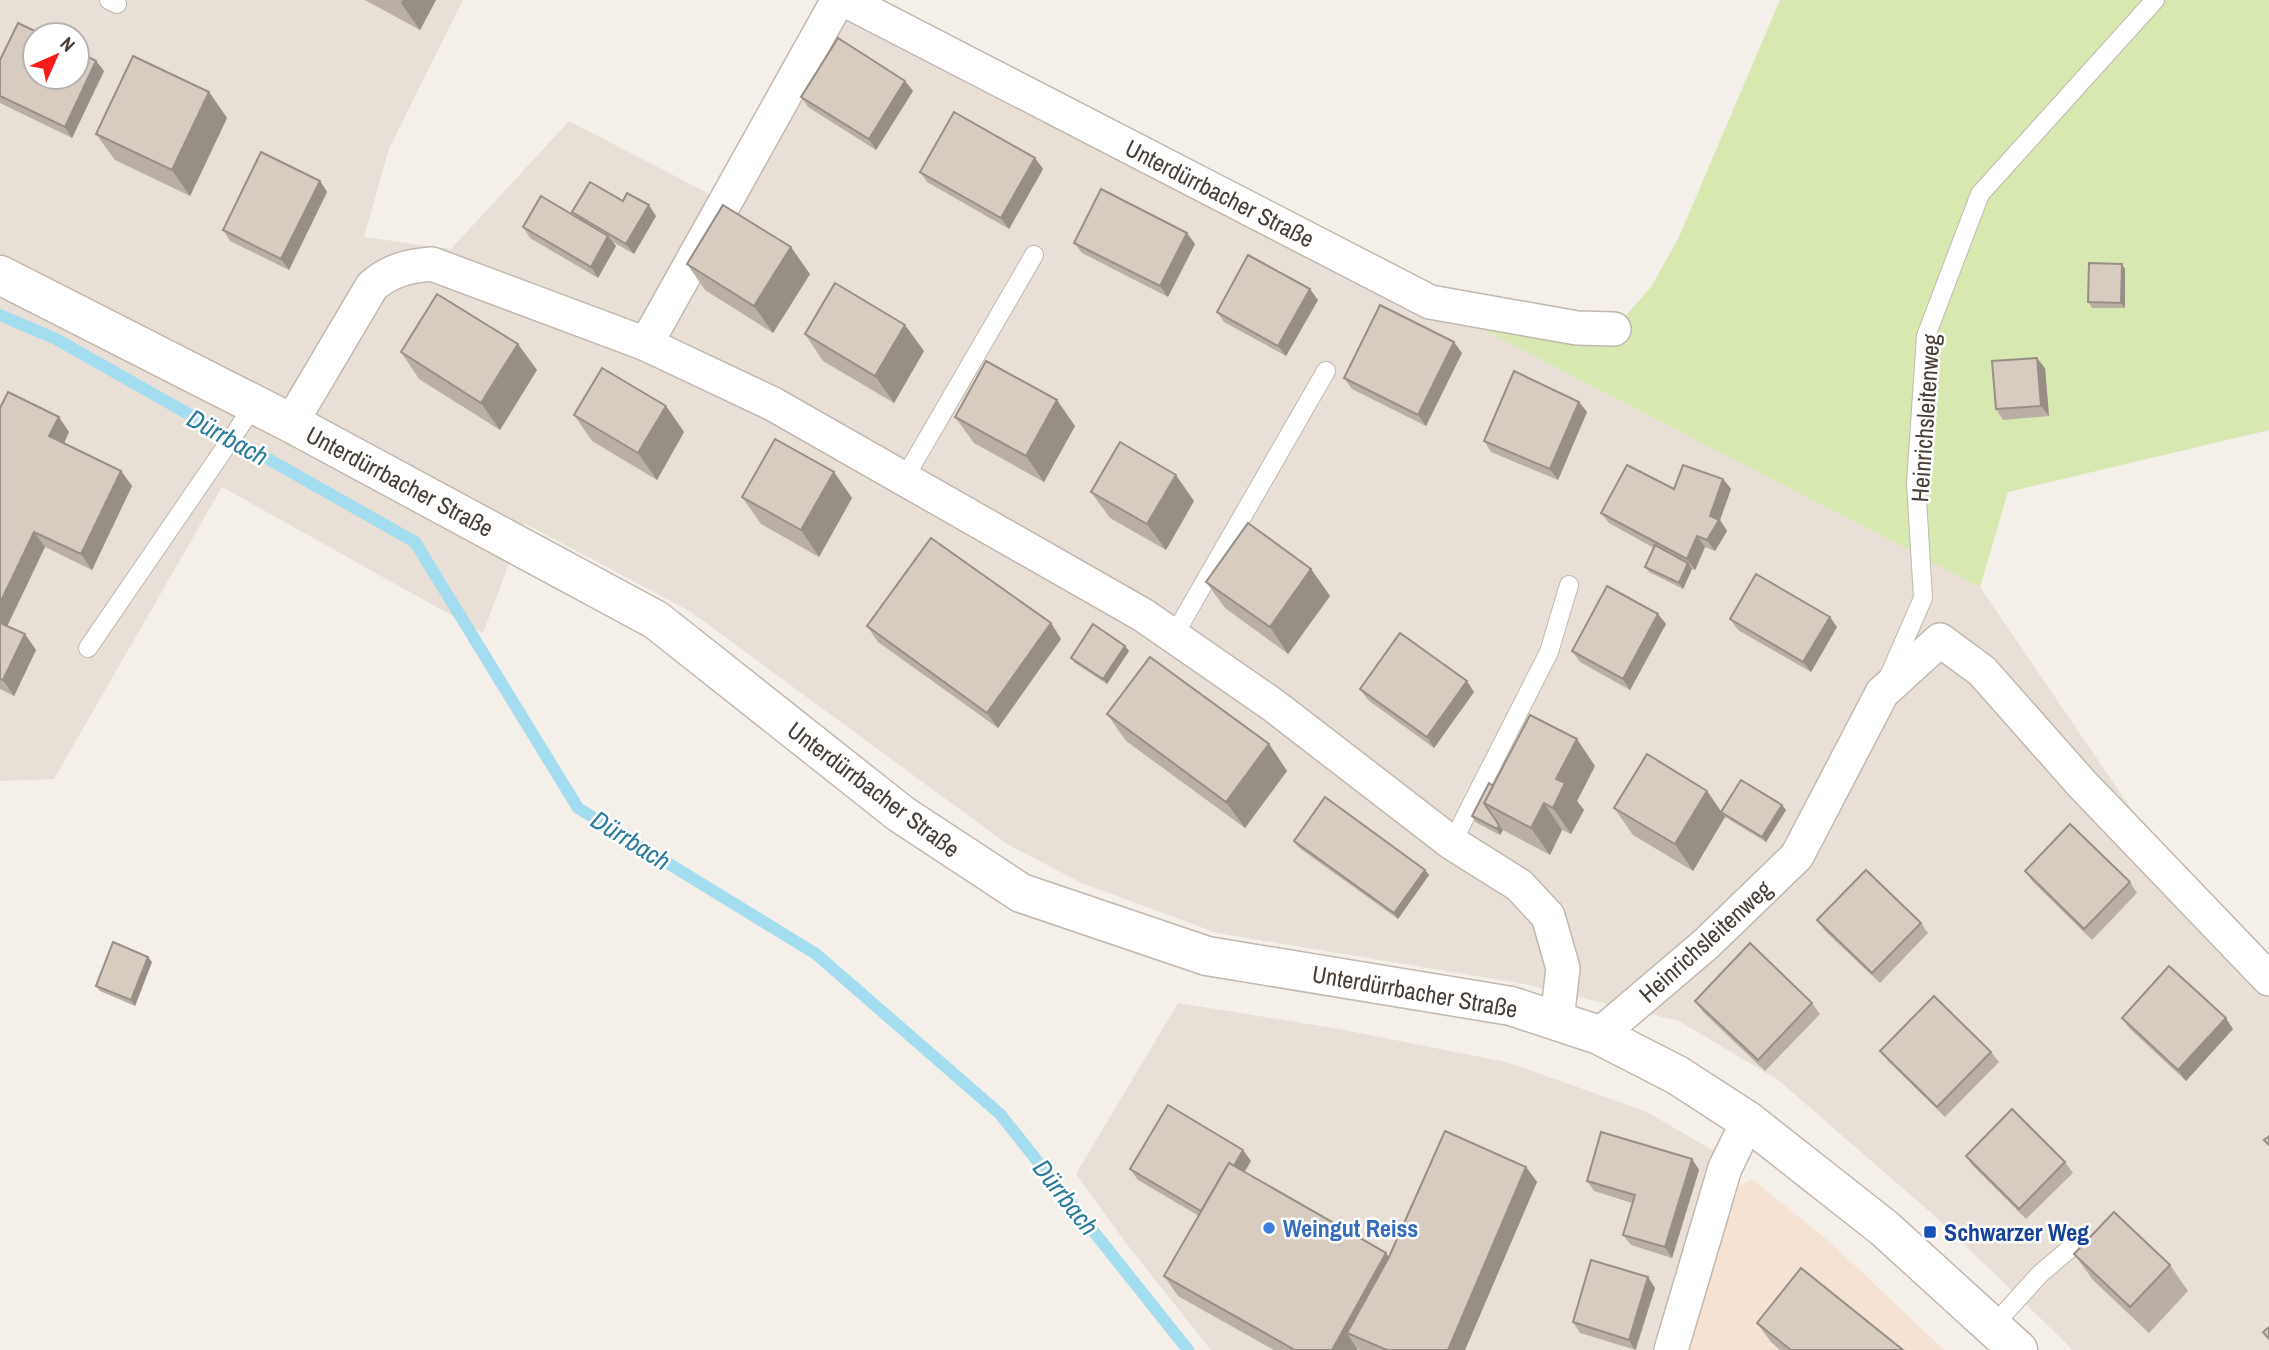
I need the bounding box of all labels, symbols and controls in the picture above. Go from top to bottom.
north arrow [21,21,91,91]
text: N [55,31,81,57]
street label: Unterdürrbacher Straße [1120,132,1320,254]
street label: Heinrichsleitenweg [1903,333,1947,503]
water label: Dürrbach [181,400,275,474]
street label: Unterdürrbacher Straße [301,418,499,544]
street label: Unterdürrbacher Straße [781,714,967,864]
water label: Dürrbach [585,802,677,878]
street label: Heinrichsleitenweg [1632,873,1778,1009]
street label: Unterdürrbacher Straße [1310,957,1520,1025]
water label: Dürrbach [1025,1152,1107,1242]
place label: Weingut Reiss [1283,1212,1418,1244]
place label: Schwarzer Weg [1944,1216,2089,1248]
marker: Weingut Reiss [1261,1220,1277,1236]
marker: Schwarzer Weg [1922,1224,1938,1240]

